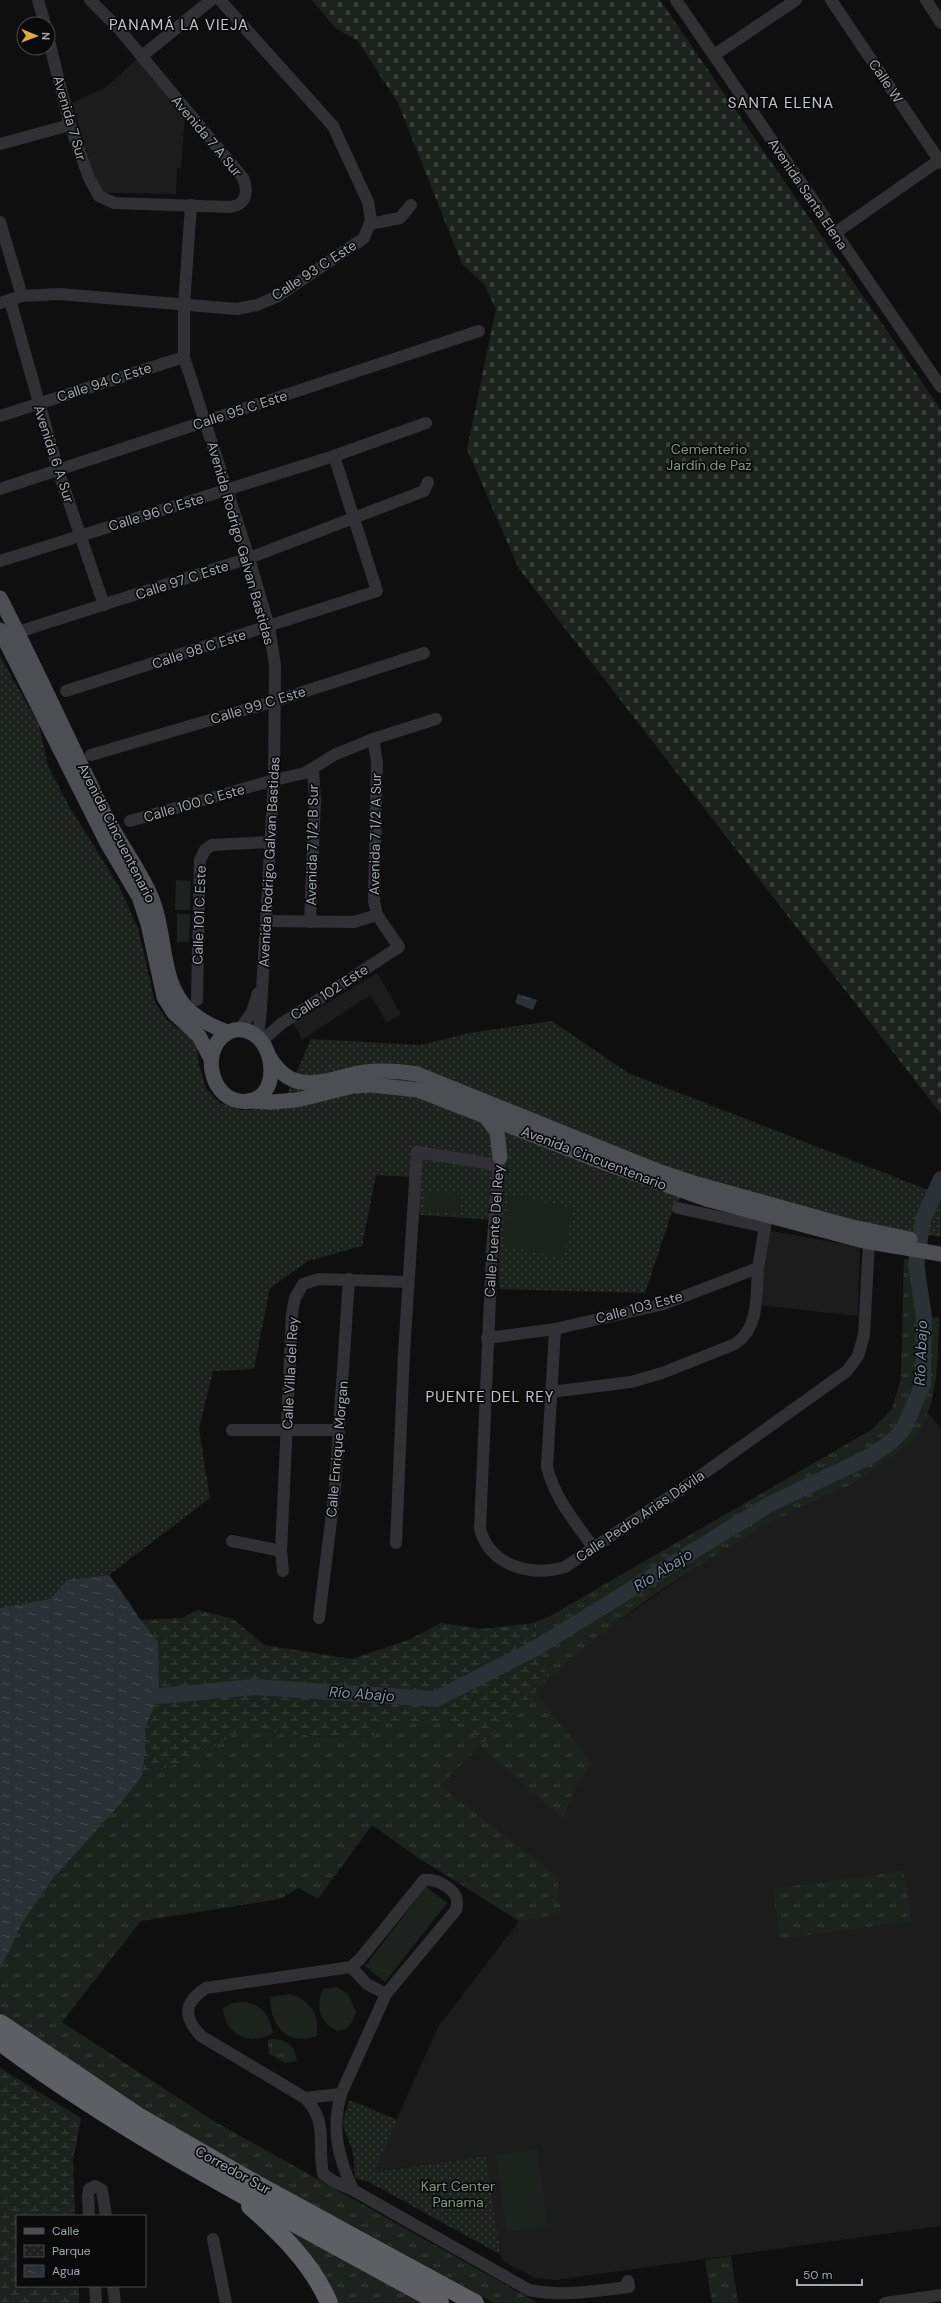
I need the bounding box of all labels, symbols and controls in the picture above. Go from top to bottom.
district label: PANAMÁ LA VIEJA [109,15,249,35]
north arrow [16,16,56,56]
text: N [39,32,53,40]
street label: Calle W [865,56,907,107]
street label: Avenida 7 Sur [49,73,91,163]
street label: Avenida 7 A Sur [168,92,246,180]
district label: SANTA ELENA [728,93,834,113]
street label: Avenida Santa Elena [764,135,852,253]
street label: Calle 93 C Este [268,236,360,304]
street label: Calle 94 C Este [55,358,154,406]
street label: Calle 95 C Este [190,386,290,434]
street label: Avenida 6 A Sur [30,403,78,505]
street label: Avenida Rodrigo Galvan Bastidas [203,439,279,647]
park label: Cementerio Jardín de Paz [666,440,752,474]
street label: Calle 96 C Este [106,489,206,535]
street label: Calle 97 C Este [133,556,231,604]
street label: Calle 98 C Este [150,625,248,673]
street label: Calle 99 C Este [208,682,308,728]
street label: Avenida Rodrigo Galvan Bastidas [254,756,284,968]
street label: Avenida Cincuentenario [74,760,160,906]
street label: Avenida 7 1/2 A Sur [365,773,385,895]
street label: Calle 100 C Este [141,780,247,826]
street label: Avenida 7 1/2 B Sur [302,784,322,906]
street label: Calle 101 C Este [188,865,210,965]
street label: Calle 102 Este [287,960,371,1024]
street label: Avenida Cincuentenario [519,1122,669,1194]
street label: Calle Puente Del Rey [480,1164,508,1298]
street label: Calle 103 Este [593,1287,685,1327]
street label: Calle Villa del Rey [278,1316,302,1430]
water label: Río Abajo [910,1320,932,1386]
street label: Calle Enrique Morgan [322,1380,352,1518]
district label: PUENTE DEL REY [425,1387,555,1407]
street label: Calle Pedro Arias Dávila [572,1466,708,1566]
water label: Río Abajo [630,1544,696,1596]
water label: Río Abajo [329,1682,396,1706]
street label: Corredor Sur [192,2142,274,2198]
park label: Kart Center Panama [421,2177,495,2211]
legend [16,2215,146,2287]
text: Calle [52,2223,79,2239]
text: Parque [52,2243,91,2259]
scale bar [797,2261,862,2287]
text: Agua [52,2263,80,2279]
text: 50 m [803,2267,832,2283]

